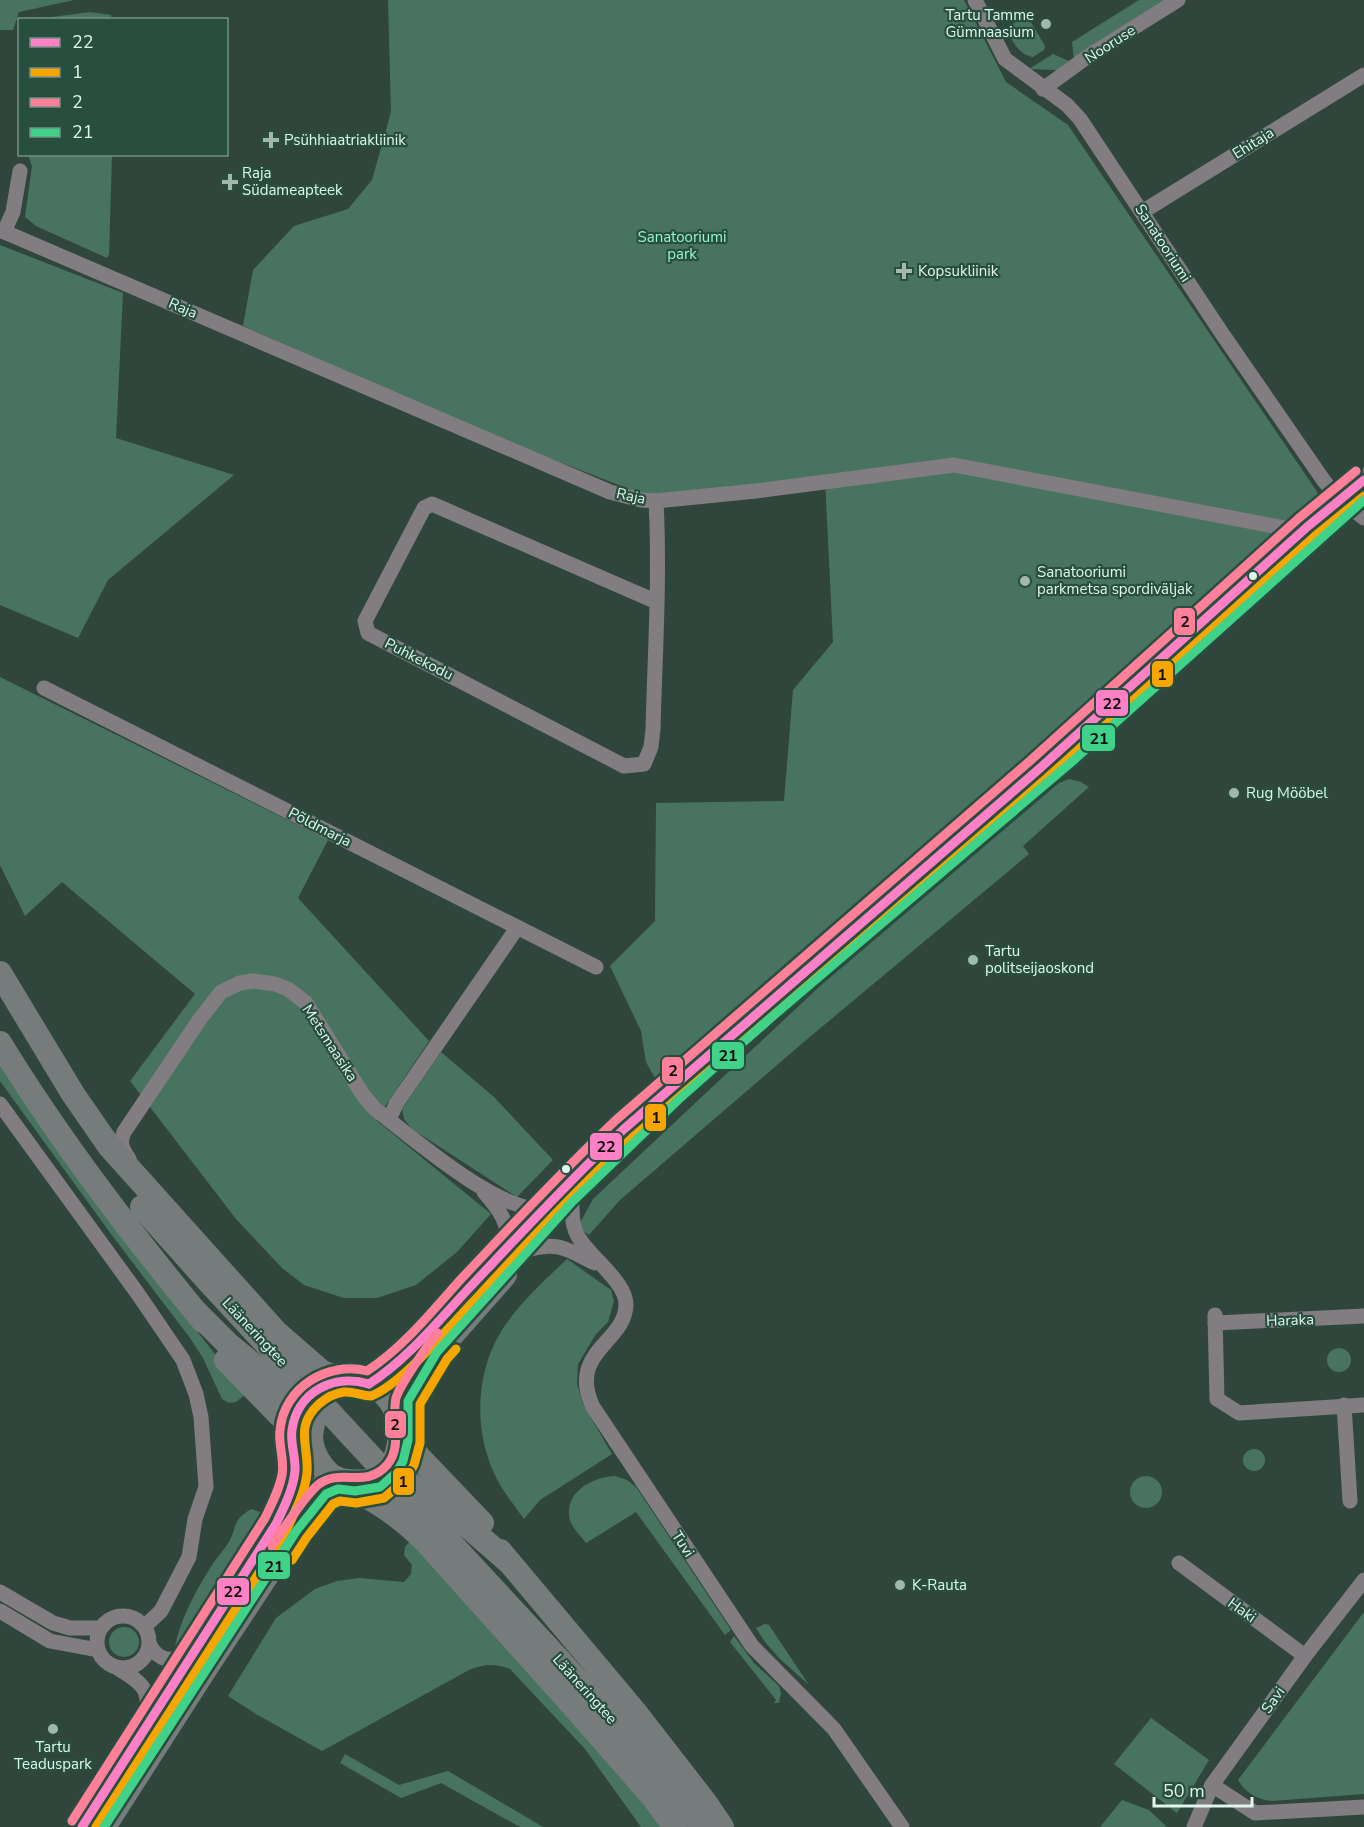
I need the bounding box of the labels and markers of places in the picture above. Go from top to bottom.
place label: Tartu Tamme Gümnaasium [945,5,1034,42]
marker: Tartu Tamme Gümnaasium [1039,17,1053,31]
place label: Psühhiaatriakliinik [284,130,406,150]
marker: Psühhiaatriakliinik [262,131,280,149]
place label: Raja Südameapteek [242,163,343,200]
marker: Raja Südameapteek [223,175,237,189]
place label: Kopsukliinik [918,261,999,281]
marker: Kopsukliinik [895,262,913,280]
place label: Sanatooriumi parkmetsa spordiväljak [1037,562,1193,599]
unlabelled marker [1247,570,1259,582]
marker: Sanatooriumi parkmetsa spordiväljak [1018,574,1032,588]
place label: Rug Mööbel [1246,783,1328,803]
marker: Rug Mööbel [1227,786,1241,800]
place label: Tartu politseijaoskond [985,941,1094,978]
marker: Tartu politseijaoskond [966,953,980,967]
unlabelled marker [560,1163,572,1175]
place label: K-Rauta [912,1575,967,1595]
marker: K-Rauta [893,1578,907,1592]
marker: Tartu Teaduspark [46,1722,60,1736]
place label: Tartu Teaduspark [14,1737,92,1774]

